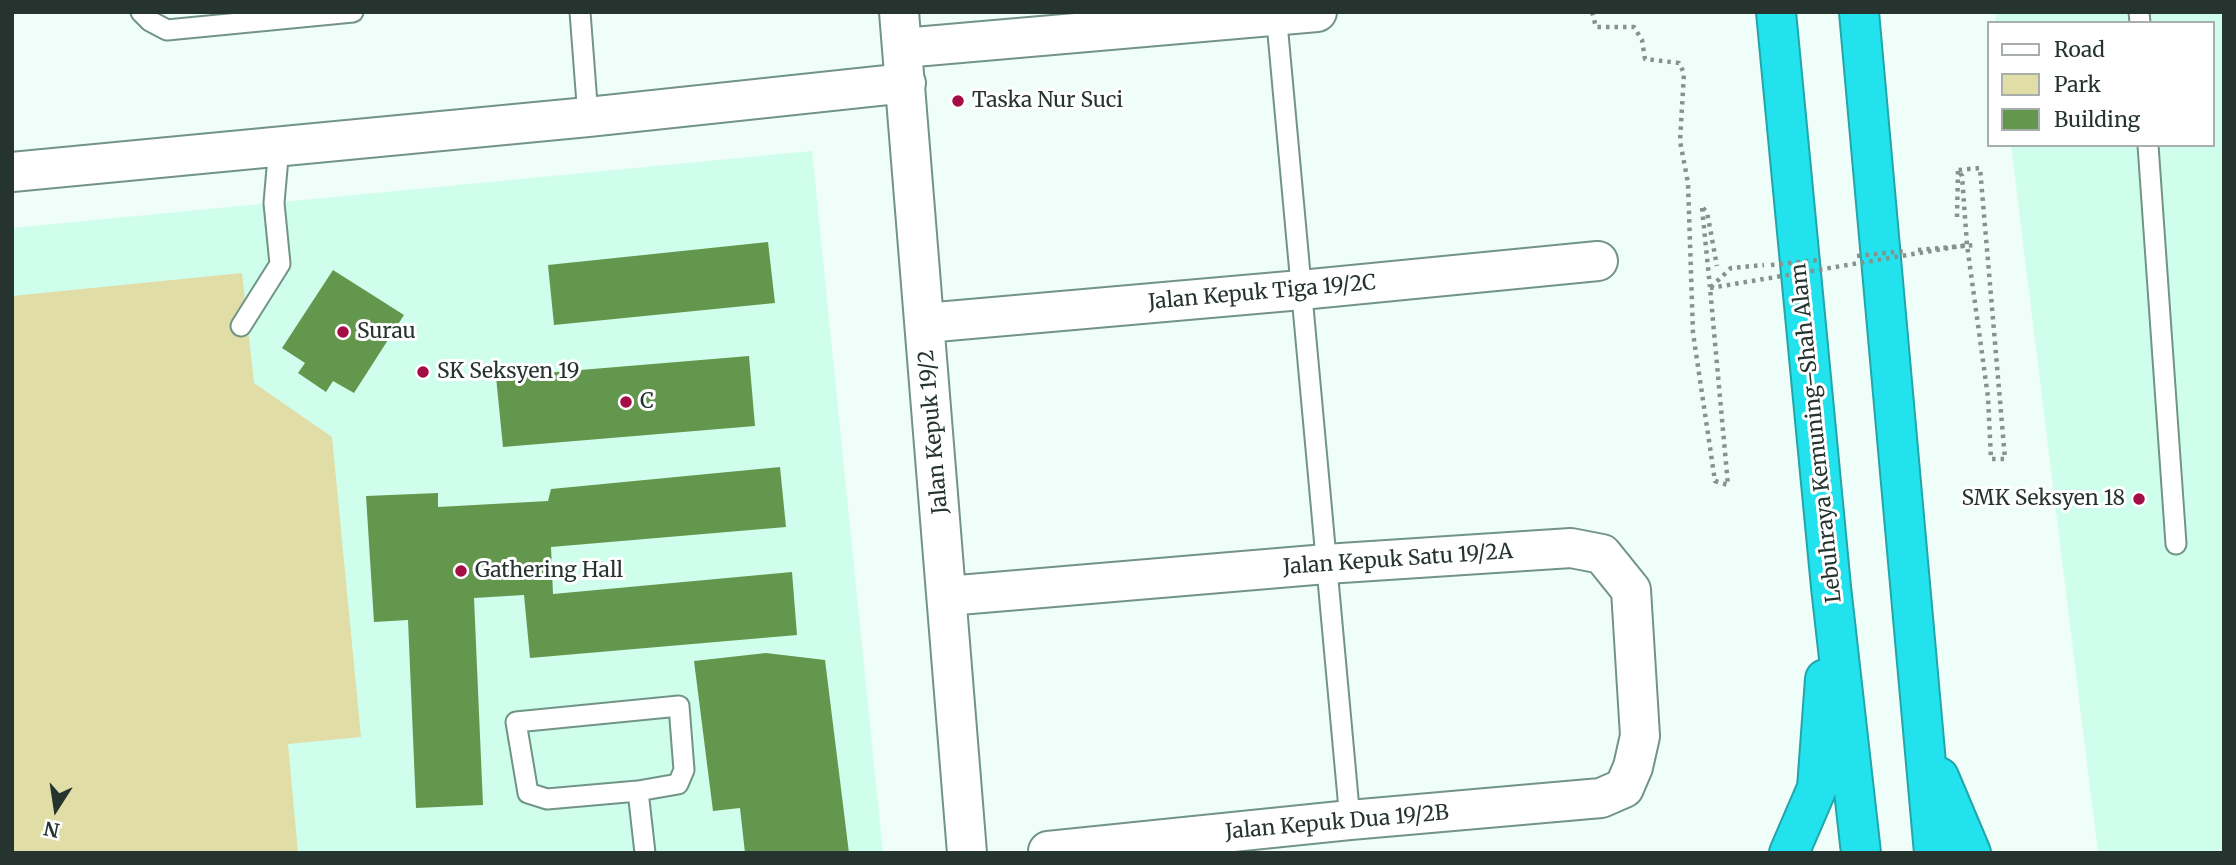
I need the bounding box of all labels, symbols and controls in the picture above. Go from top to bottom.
legend [1988,21,2215,147]
text: Road [2054,36,2105,63]
text: Park [2054,71,2101,98]
place label: Taska Nur Suci [972,88,1123,114]
marker: Taska Nur Suci [950,93,966,109]
text: Building [2054,106,2140,133]
street label: Lebuhraya Kemuning–Shah Alam [1787,262,1847,604]
street label: Jalan Kepuk Tiga 19/2C [1147,270,1377,316]
place label: Surau [357,319,416,345]
marker: Surau [335,324,351,340]
street label: Jalan Kepuk 19/2 [914,349,954,515]
place label: SK Seksyen 19 [437,359,579,385]
marker: SK Seksyen 19 [415,364,431,380]
place label: C [640,389,654,415]
marker: C [618,394,634,410]
place label: SMK Seksyen 18 [1961,486,2125,512]
marker: SMK Seksyen 18 [2131,491,2147,507]
street label: Jalan Kepuk Satu 19/2A [1282,539,1514,581]
place label: Gathering Hall [475,558,623,584]
marker: Gathering Hall [453,563,469,579]
north arrow [21,774,91,844]
street label: Jalan Kepuk Dua 19/2B [1224,801,1450,845]
text: N [42,816,61,843]

